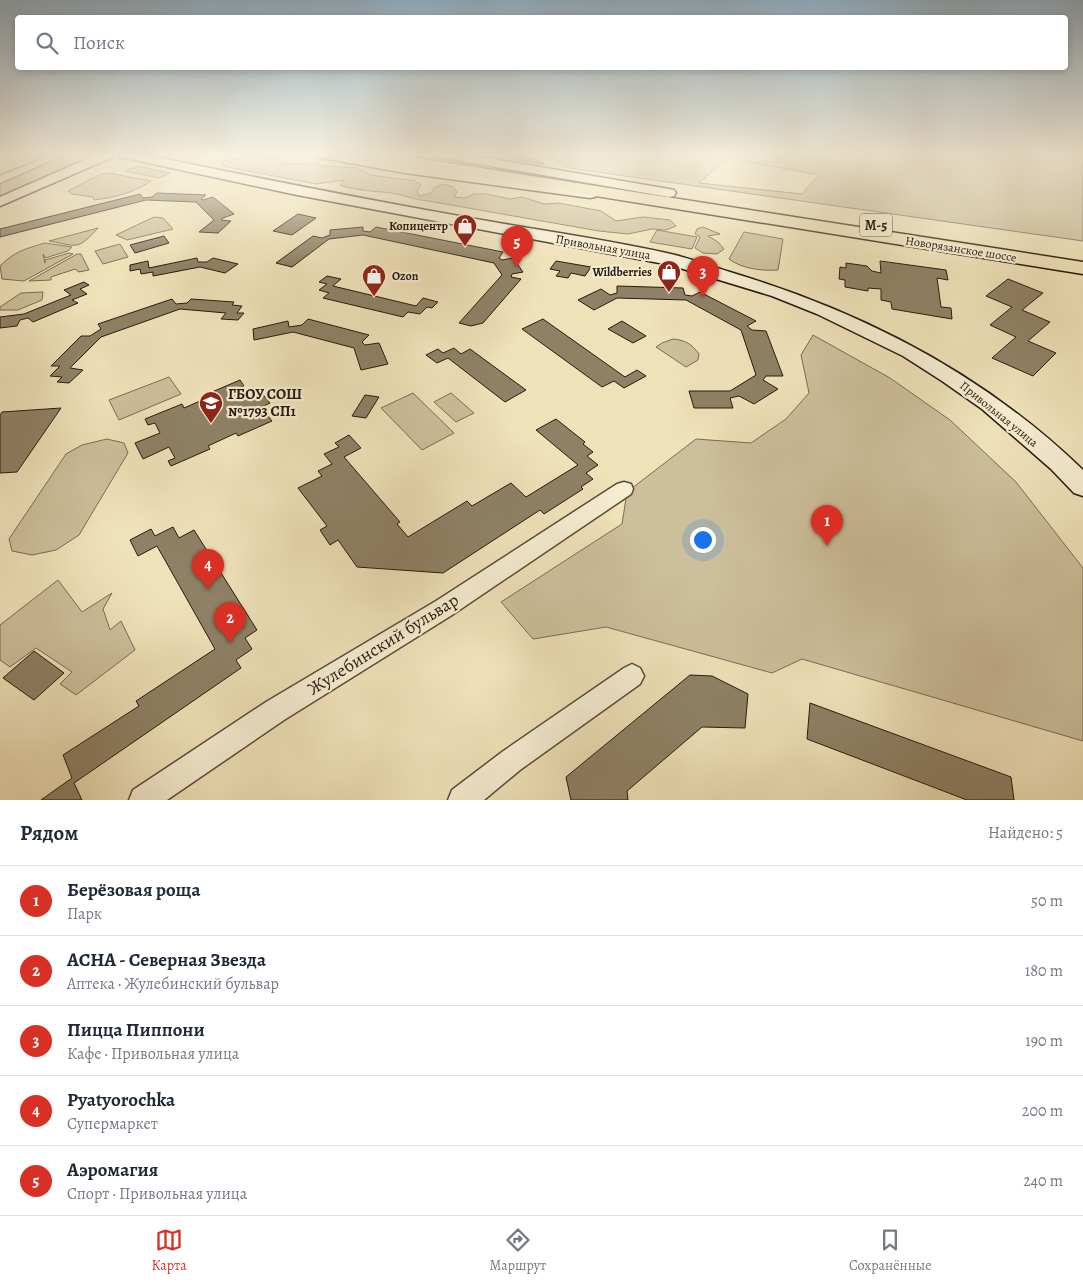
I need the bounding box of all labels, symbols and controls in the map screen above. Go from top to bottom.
search box [15,15,1068,70]
icon: search [33,29,61,57]
text: Поиск [73,30,125,56]
shop icon: Копицентр [452,213,478,247]
road number: М-5 [860,214,892,236]
place label: Копицентр [389,218,449,234]
pin: 5 [501,226,533,267]
street label: Привольная улица [554,231,652,263]
street label: Новорязанское шоссе [904,232,1018,266]
pin: 3 [687,256,719,297]
shop icon: Wildberries [656,259,682,293]
shop icon: Ozon [361,263,387,297]
place label: Wildberries [591,264,652,280]
place label: Ozon [392,268,419,284]
street label: Привольная улица [957,378,1042,451]
place label: ГБОУ СОШ №1793 СП1 [228,384,302,421]
school or university icon: ГБОУ СОШ №1793 СП1 [198,390,224,424]
pin: 1 [811,505,843,546]
your location [690,527,716,553]
pin: 4 [192,549,224,590]
street label: Жулебинский бульвар [303,588,463,700]
pin: 2 [214,602,246,643]
text: Рядом [20,819,78,847]
text: Найдено: 5 [988,822,1063,844]
text: Берёзовая роща [67,877,200,903]
text: 1 [33,890,39,912]
text: 50 m [1031,890,1063,912]
text: Парк [67,903,102,925]
text: АСНА - Северная Звезда [67,947,266,973]
text: 2 [32,960,40,982]
text: 180 m [1025,960,1063,982]
text: Аптека · Жулебинский бульвар [67,973,279,995]
text: Пицца Пиппони [67,1017,205,1043]
text: 3 [33,1030,39,1052]
text: 190 m [1025,1030,1063,1052]
text: Кафе · Привольная улица [67,1043,239,1065]
text: Pyatyorochka [67,1087,175,1113]
text: 4 [32,1100,40,1122]
text: 200 m [1022,1100,1063,1122]
text: Супермаркет [67,1113,158,1135]
text: Аэромагия [67,1157,158,1183]
text: 5 [33,1170,39,1192]
text: 240 m [1023,1170,1063,1192]
text: Спорт · Привольная улица [67,1183,247,1205]
tab: Карта [151,1226,187,1275]
tab: Маршрут [490,1226,546,1275]
tab: Сохранённые [849,1226,932,1275]

